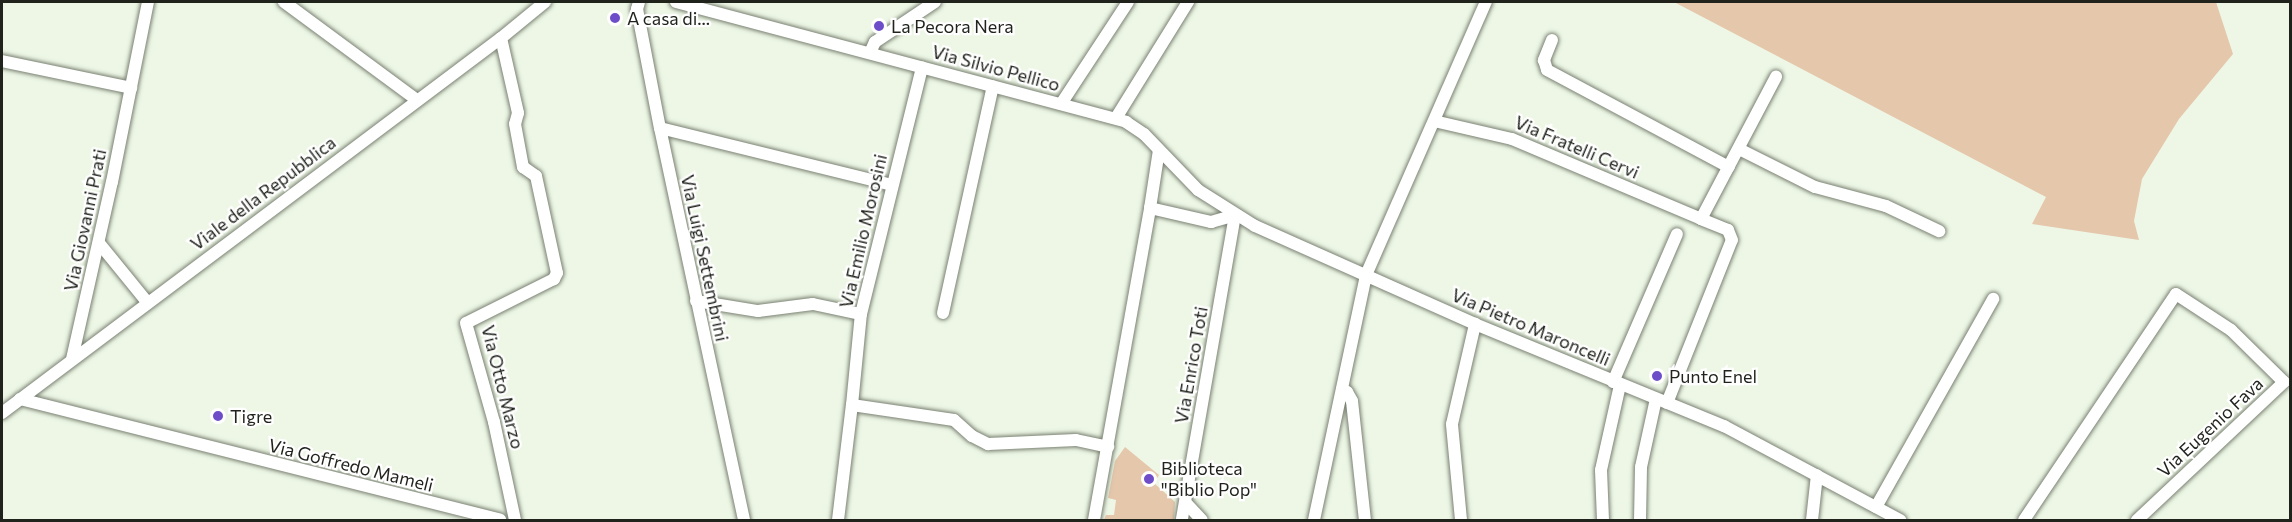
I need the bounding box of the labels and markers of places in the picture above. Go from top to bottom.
place label: A casa di... [627,7,710,29]
marker: A casa di... [608,11,622,25]
place label: La Pecora Nera [891,15,1014,37]
marker: La Pecora Nera [872,19,886,33]
place label: Punto Enel [1669,365,1757,387]
marker: Punto Enel [1650,369,1664,383]
place label: Tigre [230,405,272,427]
marker: Tigre [211,409,225,423]
place label: Biblioteca "Biblio Pop" [1161,458,1257,500]
marker: Biblioteca "Biblio Pop" [1142,472,1156,486]

